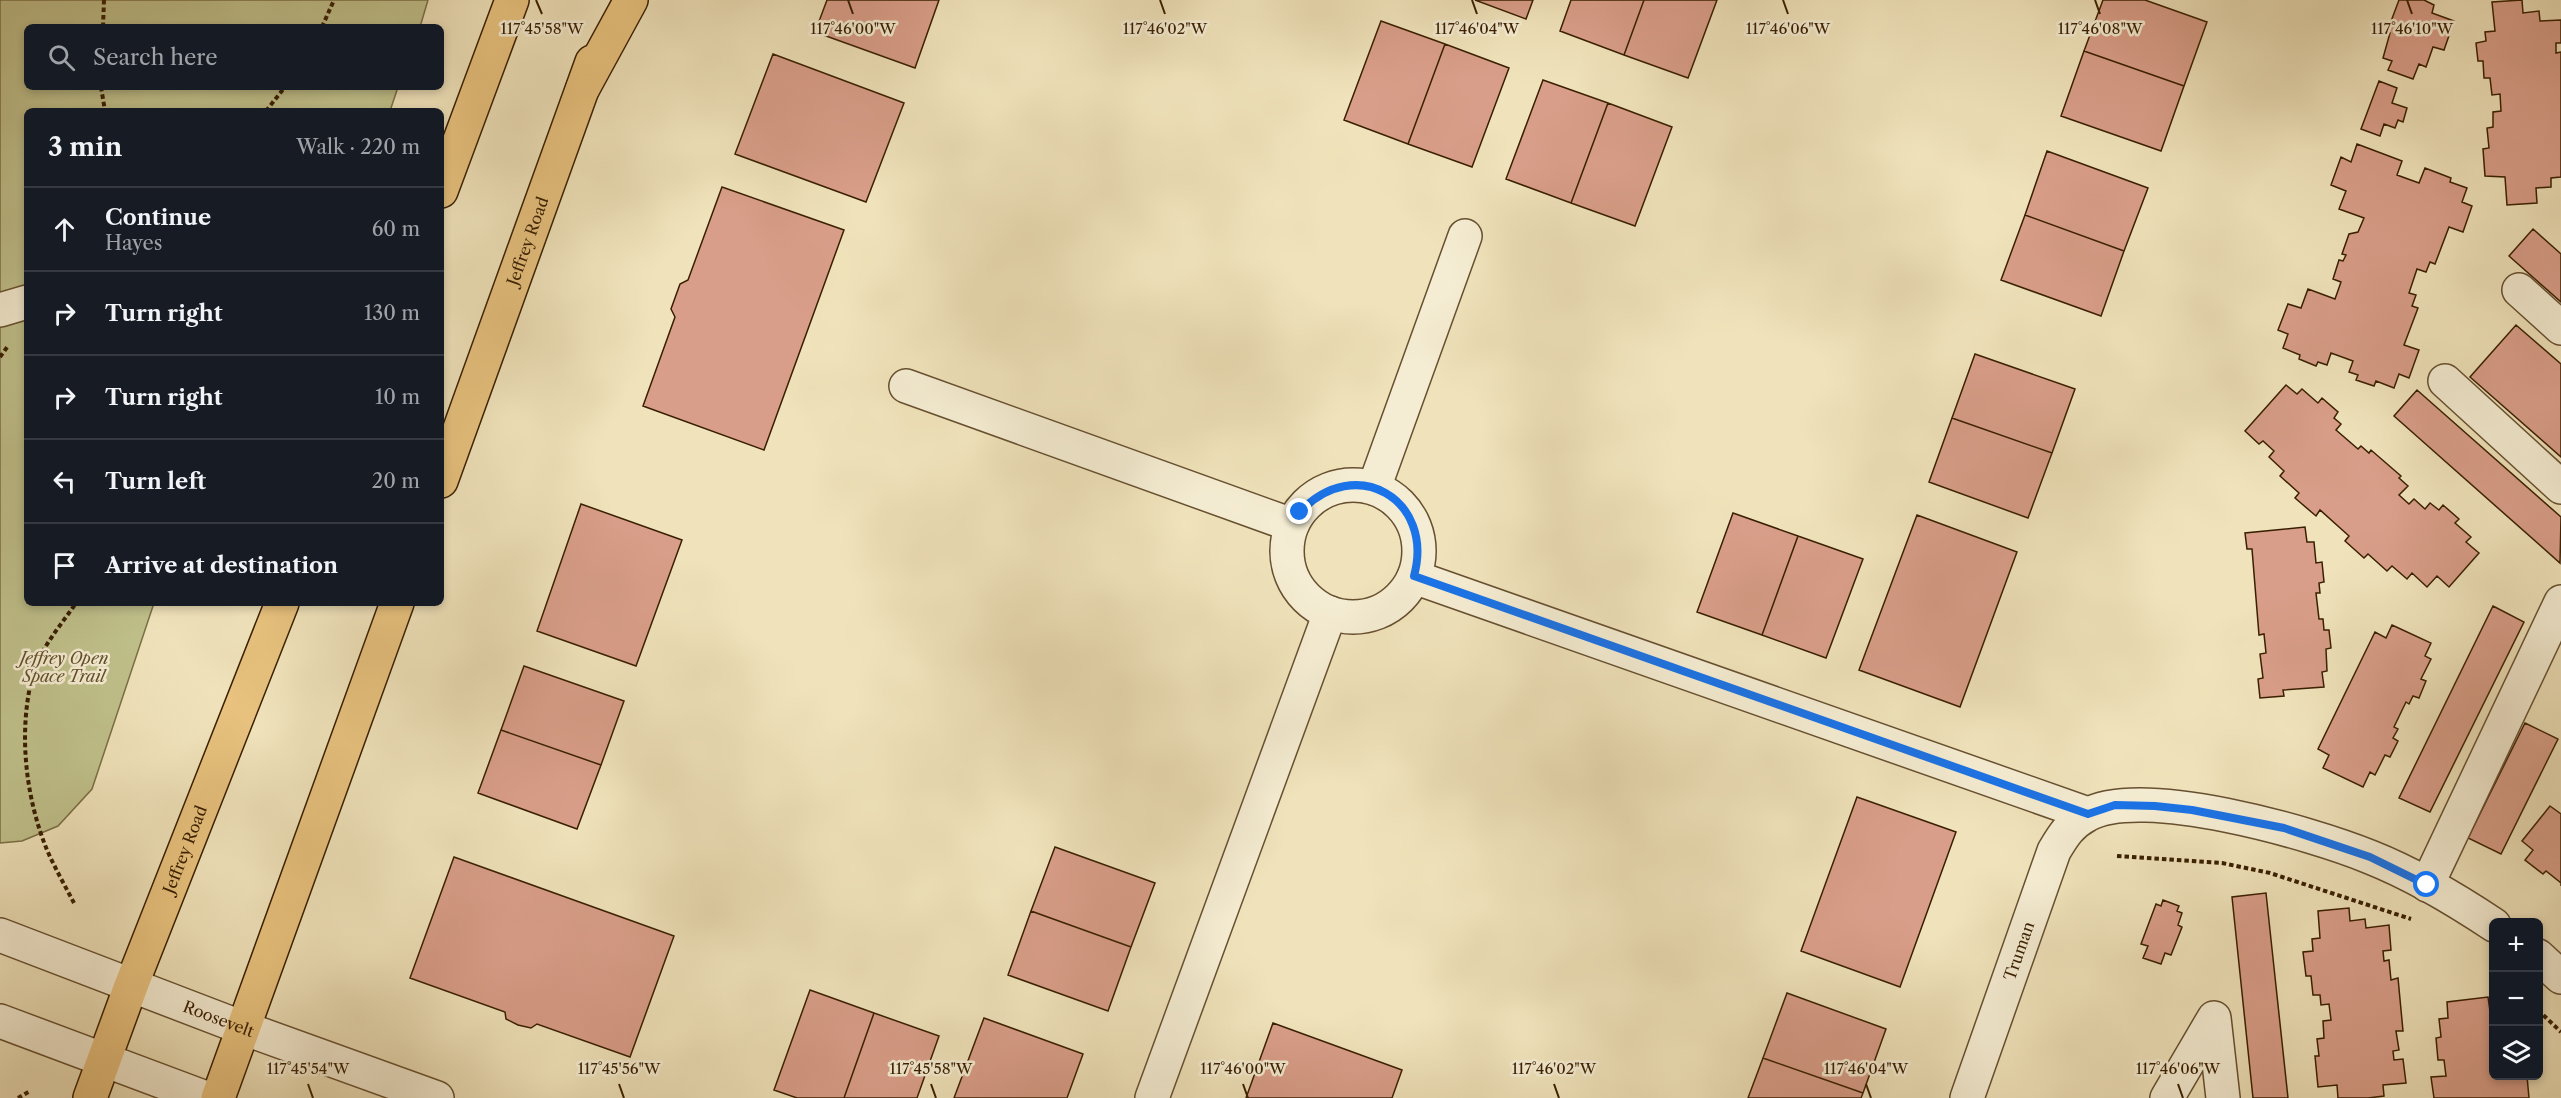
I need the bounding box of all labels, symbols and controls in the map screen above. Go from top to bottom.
text: 117°45'58"W [501,19,584,38]
text: 117°46'00"W [810,19,896,38]
text: 117°46'02"W [1123,19,1208,38]
text: 117°46'04"W [1435,19,1520,38]
text: 117°46'06"W [1746,19,1831,38]
text: 117°46'08"W [2058,19,2143,38]
text: 117°46'10"W [2371,19,2454,38]
search box [24,24,444,90]
icon: search [45,41,78,74]
text: Search here [93,44,218,71]
text: 3 min [48,131,122,163]
text: Walk · 220 m [296,135,420,159]
street label: Jeffrey Road [501,194,553,291]
text: Continue [105,204,211,231]
icon: ahead [48,213,81,246]
text: 60 m [372,217,420,241]
text: Hayes [105,231,163,255]
icon: right [48,297,81,330]
text: Turn right [105,300,223,327]
text: 130 m [364,301,420,325]
icon: right [48,381,81,414]
text: Turn right [105,384,223,411]
text: 10 m [375,385,420,409]
icon: left [48,465,81,498]
text: Turn left [105,468,206,495]
text: 20 m [372,469,420,493]
route end [1286,498,1312,524]
icon: arrive [48,549,81,582]
text: Arrive at destination [105,552,338,579]
park label: Jeffrey Open Space Trail [15,648,108,686]
street label: Jeffrey Road [157,802,211,899]
route start [2413,871,2439,897]
map controls [2489,918,2543,1080]
button: + [2489,918,2543,972]
street label: Truman [1999,919,2038,983]
button: − [2489,972,2543,1026]
street label: Roosevelt [180,996,257,1041]
button: layers [2489,1026,2543,1080]
text: 117°45'54"W [267,1059,350,1078]
text: 117°45'56"W [578,1059,661,1078]
text: 117°45'58"W [890,1059,973,1078]
text: 117°46'00"W [1200,1059,1286,1078]
text: 117°46'02"W [1512,1059,1597,1078]
text: 117°46'04"W [1824,1059,1909,1078]
text: 117°46'06"W [2136,1059,2221,1078]

